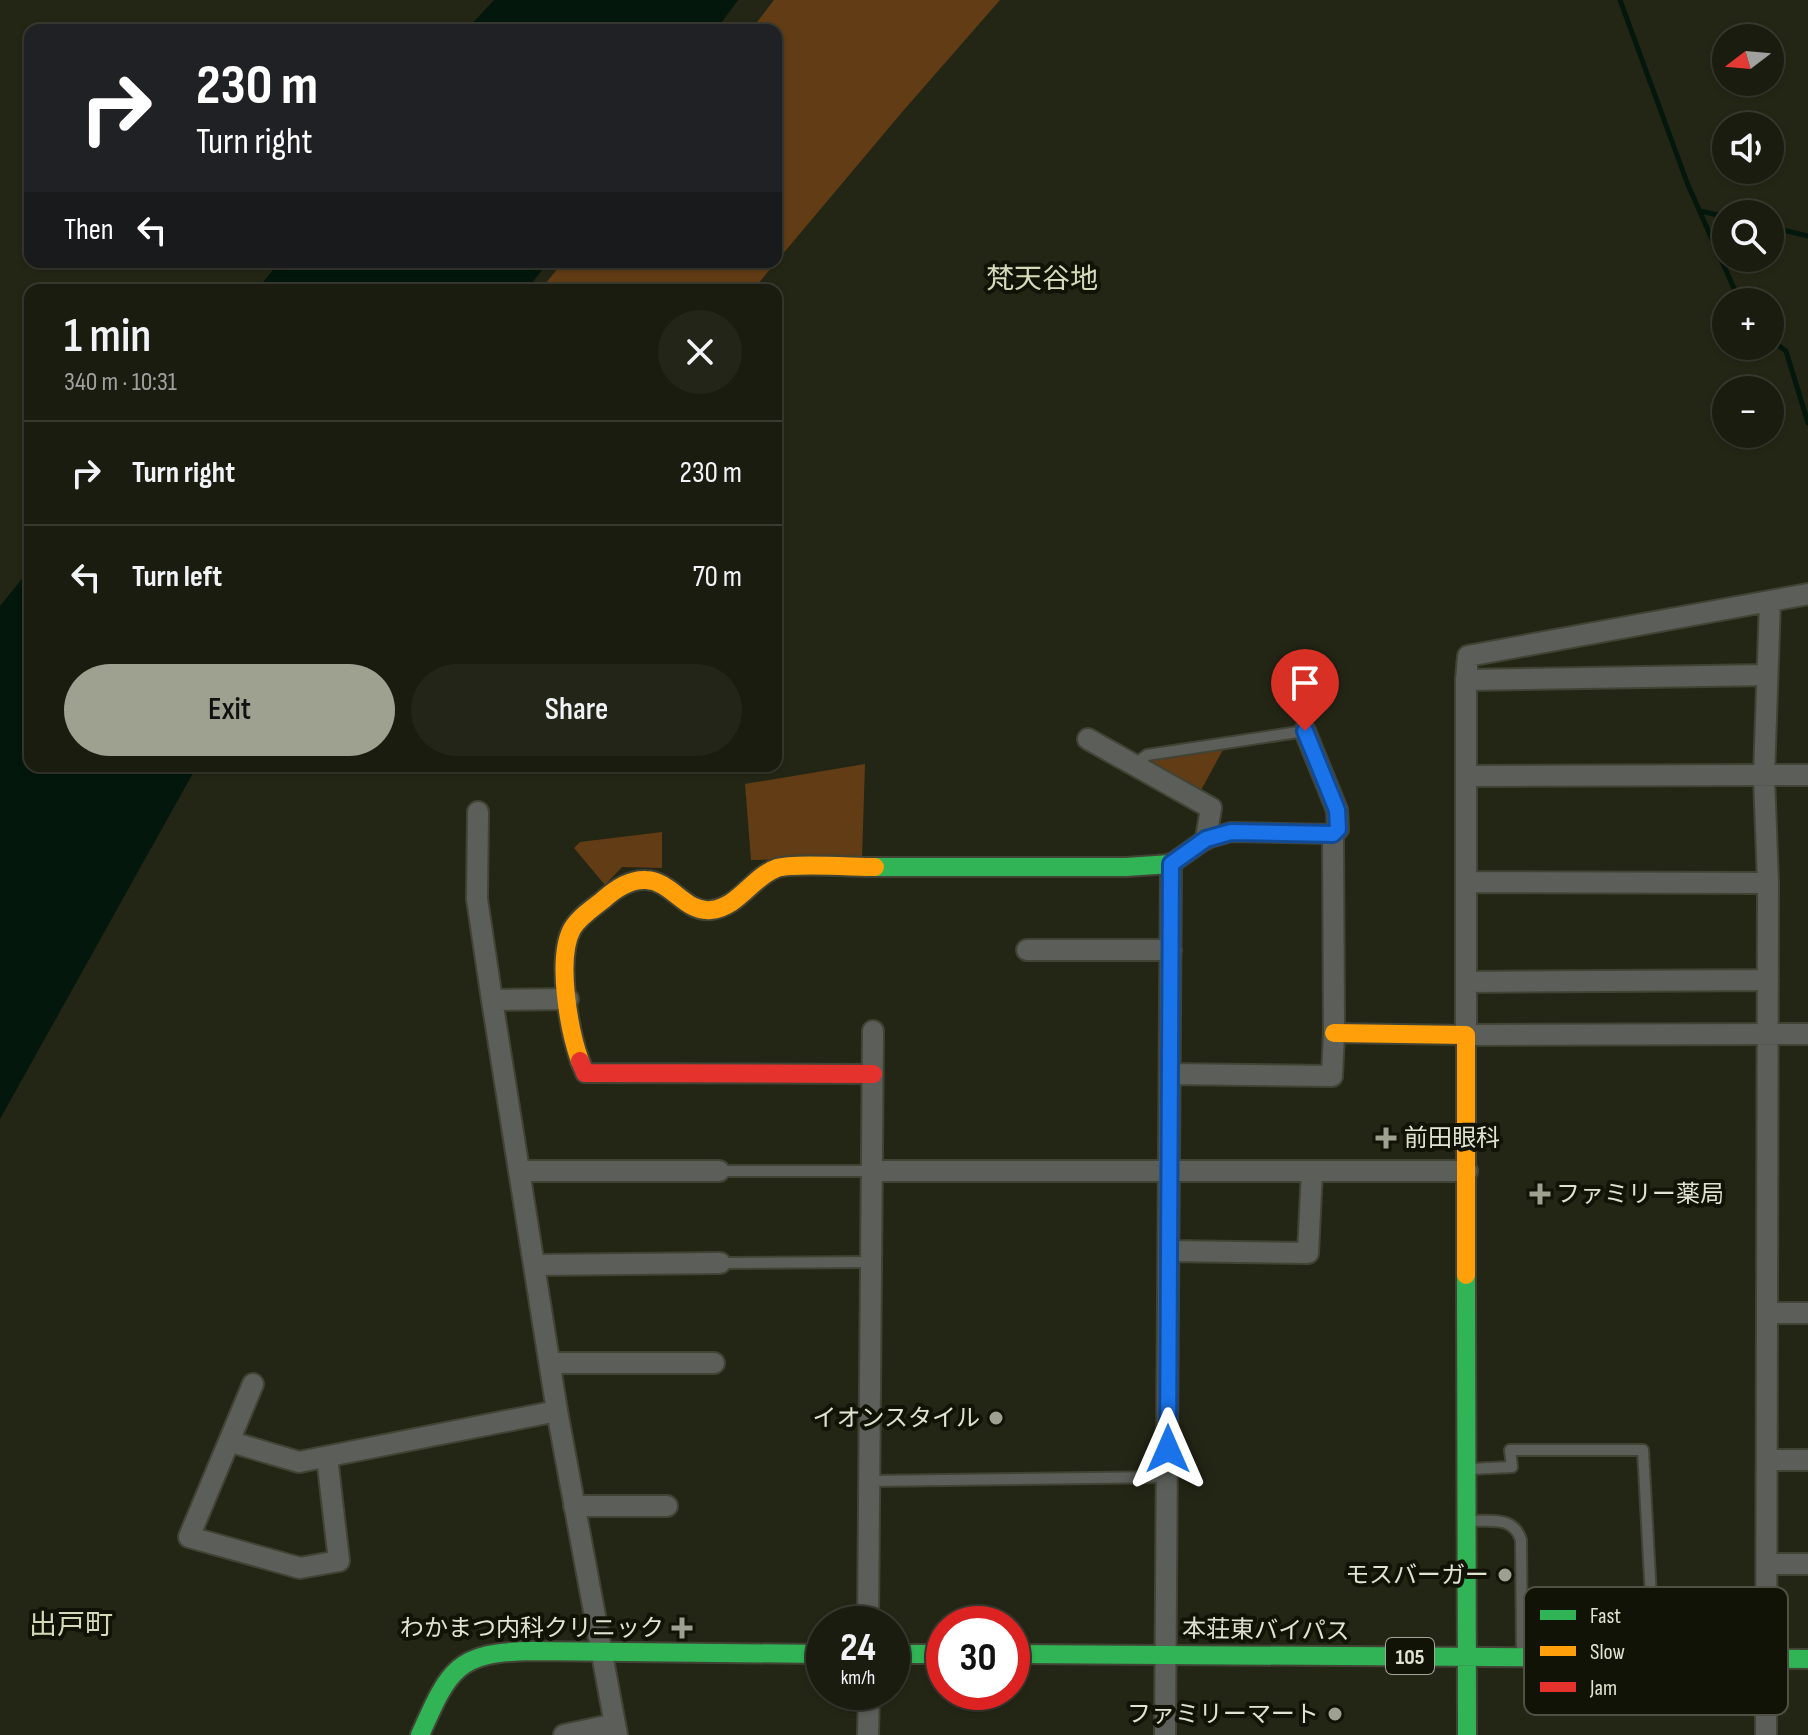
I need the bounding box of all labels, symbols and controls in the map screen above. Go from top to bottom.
north arrow [1712,24,1784,96]
map controls [1712,24,1784,448]
text: 230 m [196,53,318,120]
icon: right [64,56,168,160]
button: sound [1712,112,1784,184]
text: Turn right [196,121,313,164]
button: search [1712,200,1784,272]
icon: left [130,208,174,252]
text: Then [64,212,114,248]
district label: 梵天谷地 [986,263,1098,296]
button: + [1712,288,1784,360]
text: 1 min [64,308,151,365]
button: close [658,310,742,394]
text: 340 m · 10:31 [64,367,177,398]
button: − [1712,376,1784,448]
icon: right [64,451,108,495]
text: Turn right [132,455,235,491]
text: 230 m [680,455,742,491]
icon: left [64,555,108,599]
text: Turn left [132,559,222,595]
text: 70 m [693,559,742,595]
pin [1271,649,1339,731]
icon: arrive [1283,661,1327,705]
button: Exit [64,664,395,756]
button: Share [411,664,742,756]
place label: 前田眼科 [1404,1124,1500,1153]
marker: 前田眼科 [1375,1127,1397,1149]
place label: ファミリー薬局 [1556,1180,1724,1209]
marker: ファミリー薬局 [1531,1185,1549,1203]
place label: イオンスタイル [812,1404,980,1433]
position arrow [1126,1407,1210,1491]
marker: イオンスタイル [987,1409,1005,1427]
place label: モスバーガー [1345,1561,1489,1590]
marker: モスバーガー [1496,1566,1514,1584]
legend [1524,1587,1788,1715]
text: Fast [1590,1603,1621,1630]
speed limit sign: 30 [926,1606,1030,1710]
district label: 出戸町 [29,1609,113,1642]
place label: わかまつ内科クリニック [400,1614,664,1643]
street label: 本荘東バイパス [1182,1615,1350,1646]
marker: わかまつ内科クリニック [671,1617,693,1639]
text: 24 [840,1624,876,1672]
road number: 105 [1386,1638,1434,1674]
text: Slow [1590,1639,1625,1666]
text: km/h [841,1666,875,1690]
text: Jam [1589,1675,1617,1702]
place label: ファミリーマート [1127,1700,1319,1729]
marker: ファミリーマート [1326,1705,1344,1723]

